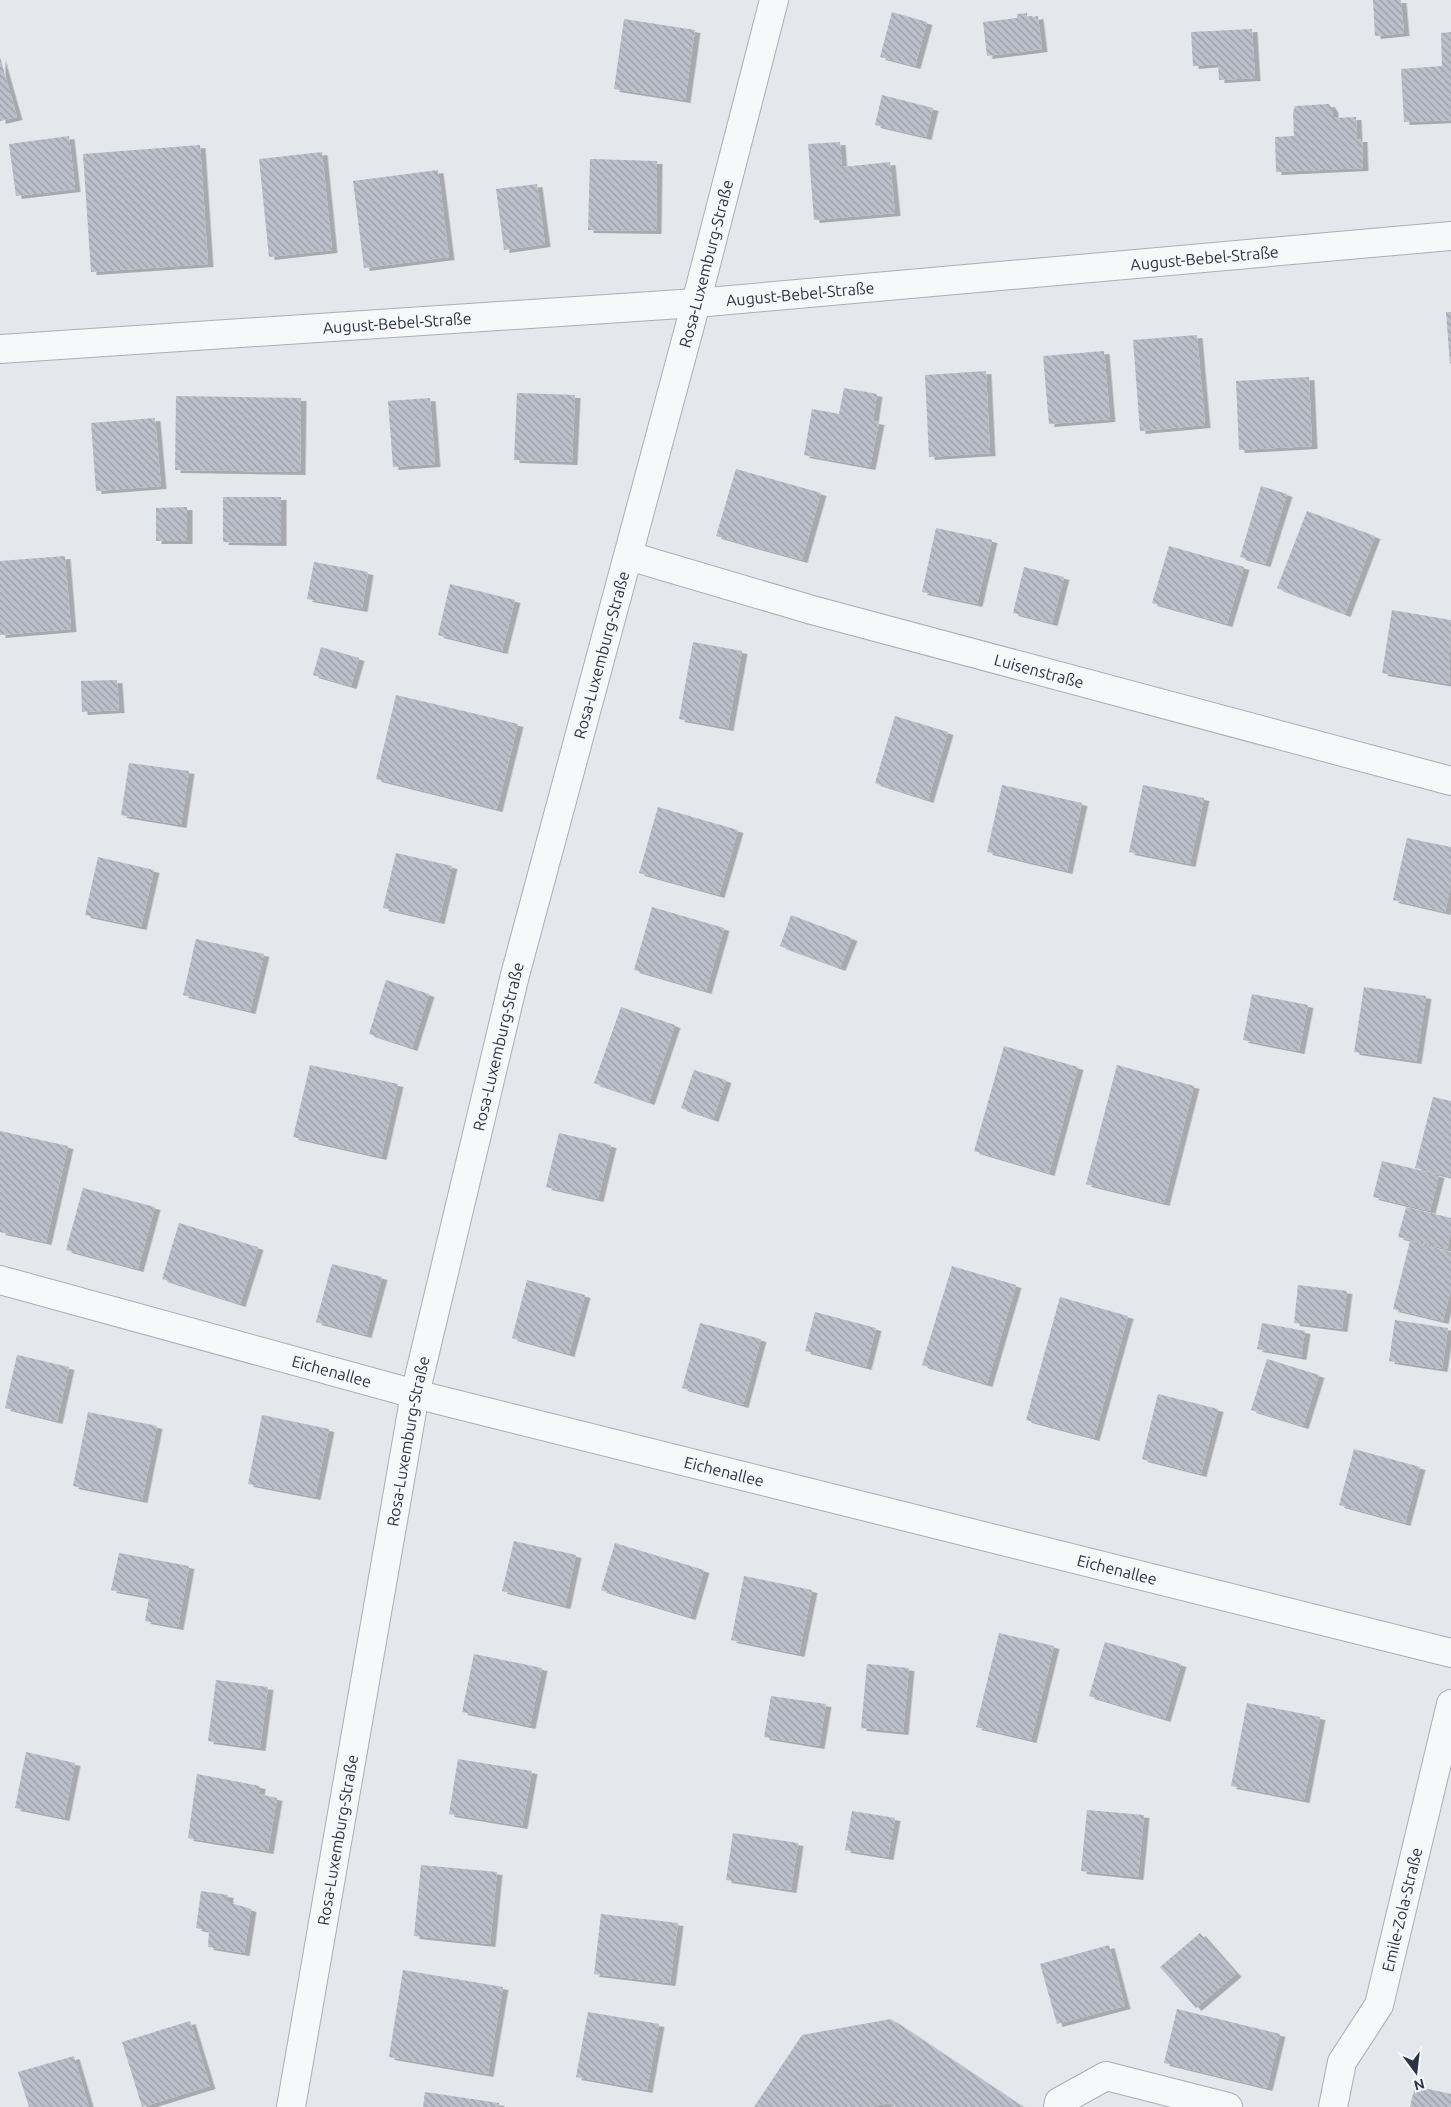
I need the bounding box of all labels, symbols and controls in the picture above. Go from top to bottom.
street label: Rosa-Luxemburg-Straße [675,178,736,350]
street label: August-Bebel-Straße [1130,242,1279,273]
street label: August-Bebel-Straße [725,278,875,309]
street label: August-Bebel-Straße [322,309,472,337]
street label: Rosa-Luxemburg-Straße [570,569,632,741]
street label: Luisenstraße [992,650,1086,691]
street label: Rosa-Luxemburg-Straße [469,960,527,1133]
street label: Eichenallee [290,1352,374,1391]
street label: Rosa-Luxemburg-Straße [383,1354,433,1528]
street label: Eichenallee [682,1453,766,1490]
street label: Eichenallee [1075,1551,1159,1588]
street label: Rosa-Luxemburg-Straße [314,1753,361,1927]
street label: Emile-Zola-Straße [1378,1846,1425,1973]
north arrow [1391,2047,1441,2097]
text: N [1412,2075,1426,2094]

